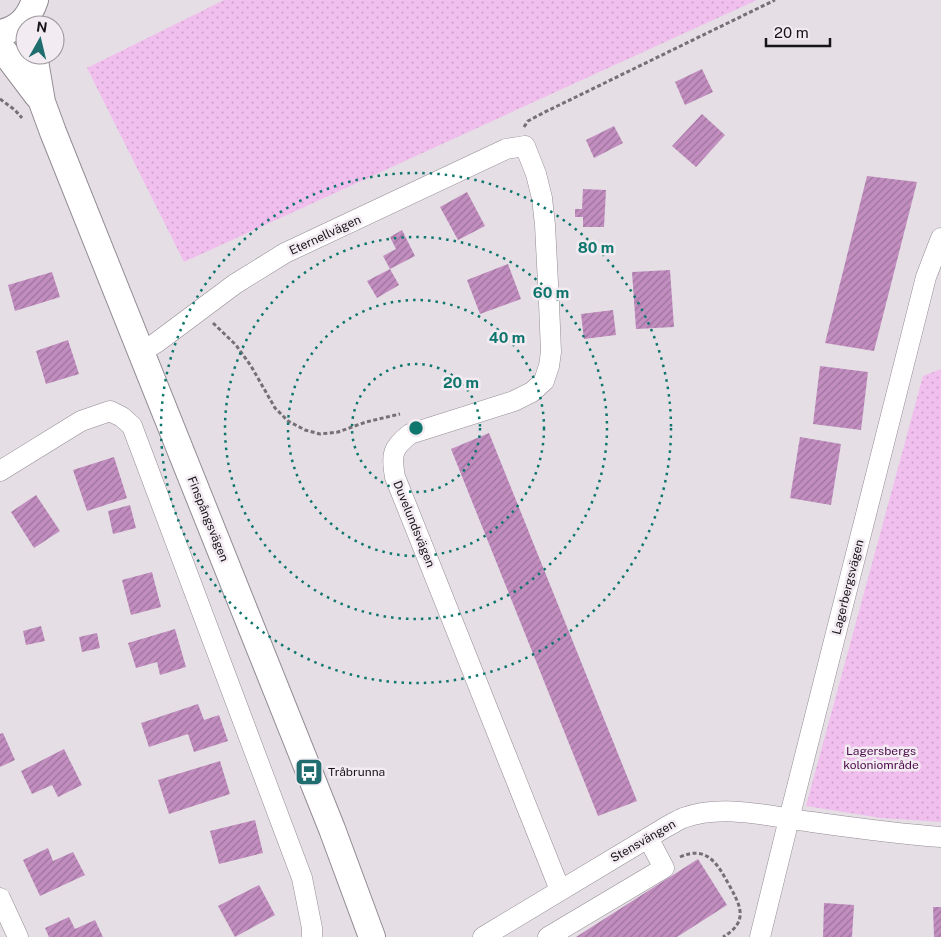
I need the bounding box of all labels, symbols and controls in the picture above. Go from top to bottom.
north arrow [15,15,65,65]
scale bar [766,15,830,47]
text: N [35,18,48,36]
text: 20 m [774,24,809,41]
street label: Eternellvägen [287,212,363,258]
text: 80 m [578,239,614,256]
text: 60 m [533,284,569,301]
text: 40 m [489,329,525,346]
text: 20 m [443,374,479,391]
centre of rings [407,419,425,437]
street label: Finspångsvägen [185,474,231,564]
street label: Duvelundsvägen [390,479,438,569]
street label: Lagerbergsvägen [829,538,867,636]
park label: Lagersbergs koloniområde [843,744,919,772]
bus stop icon: Tråbrunna [294,757,324,787]
place label: Tråbrunna [328,765,385,779]
street label: Stensvängen [608,817,678,865]

